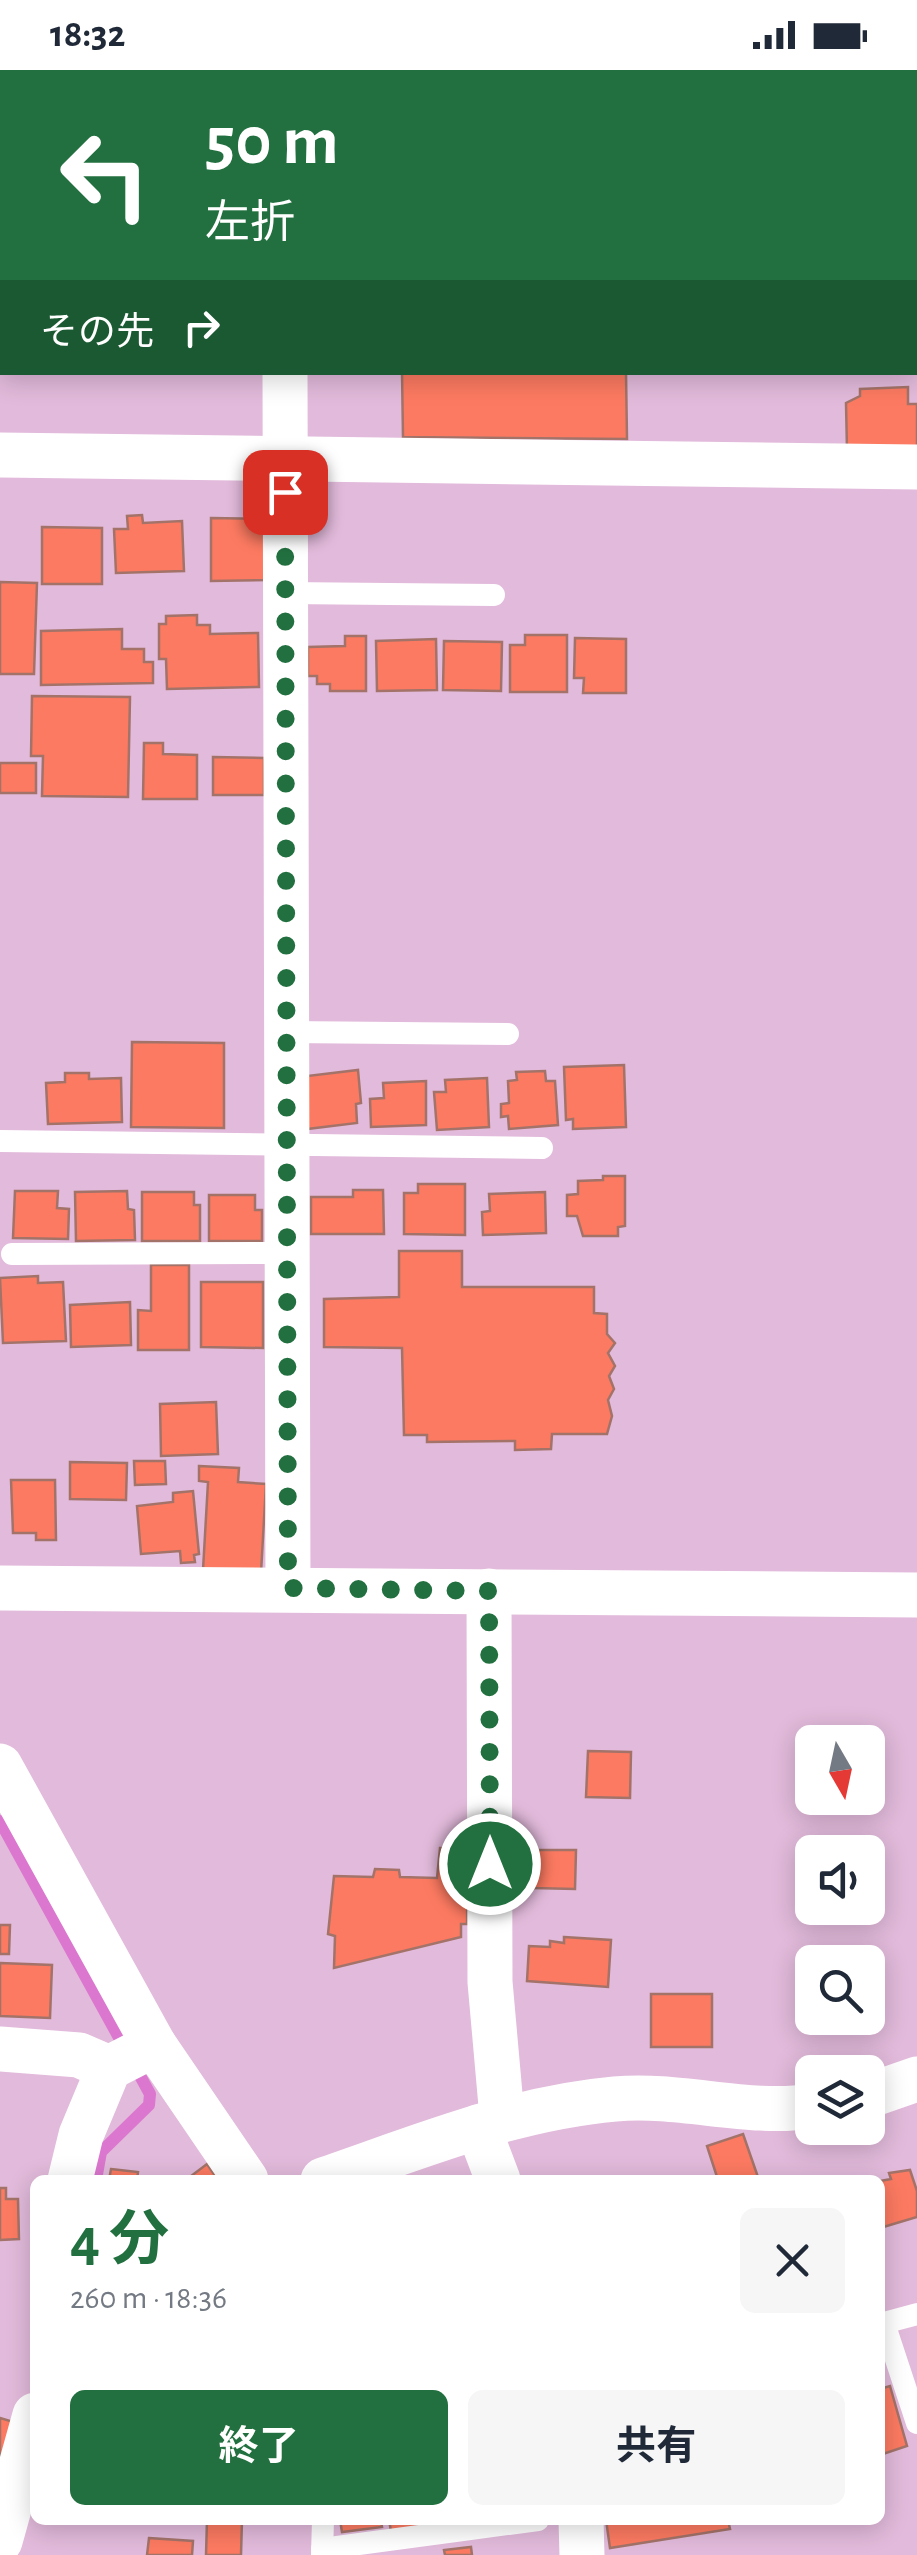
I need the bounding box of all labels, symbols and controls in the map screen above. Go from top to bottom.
text: 18:32 [50,16,125,54]
text: 50 m [205,107,339,177]
icon: left [40,110,170,240]
text: 左折 [205,201,295,246]
icon: right [174,300,229,355]
text: その先 [40,314,154,352]
pin [243,450,328,535]
icon: arrive [258,465,313,520]
north arrow [795,1725,885,1815]
map controls [795,1725,885,2145]
position arrow [438,1812,542,1916]
button: sound [795,1835,885,1925]
button: search [795,1945,885,2035]
button: layers [795,2055,885,2145]
button: close [740,2208,845,2313]
text: 4 分 [70,2211,169,2271]
text: 260 m · 18:36 [70,2282,227,2314]
button: 終了 [70,2390,448,2505]
button: 共有 [468,2390,845,2505]

